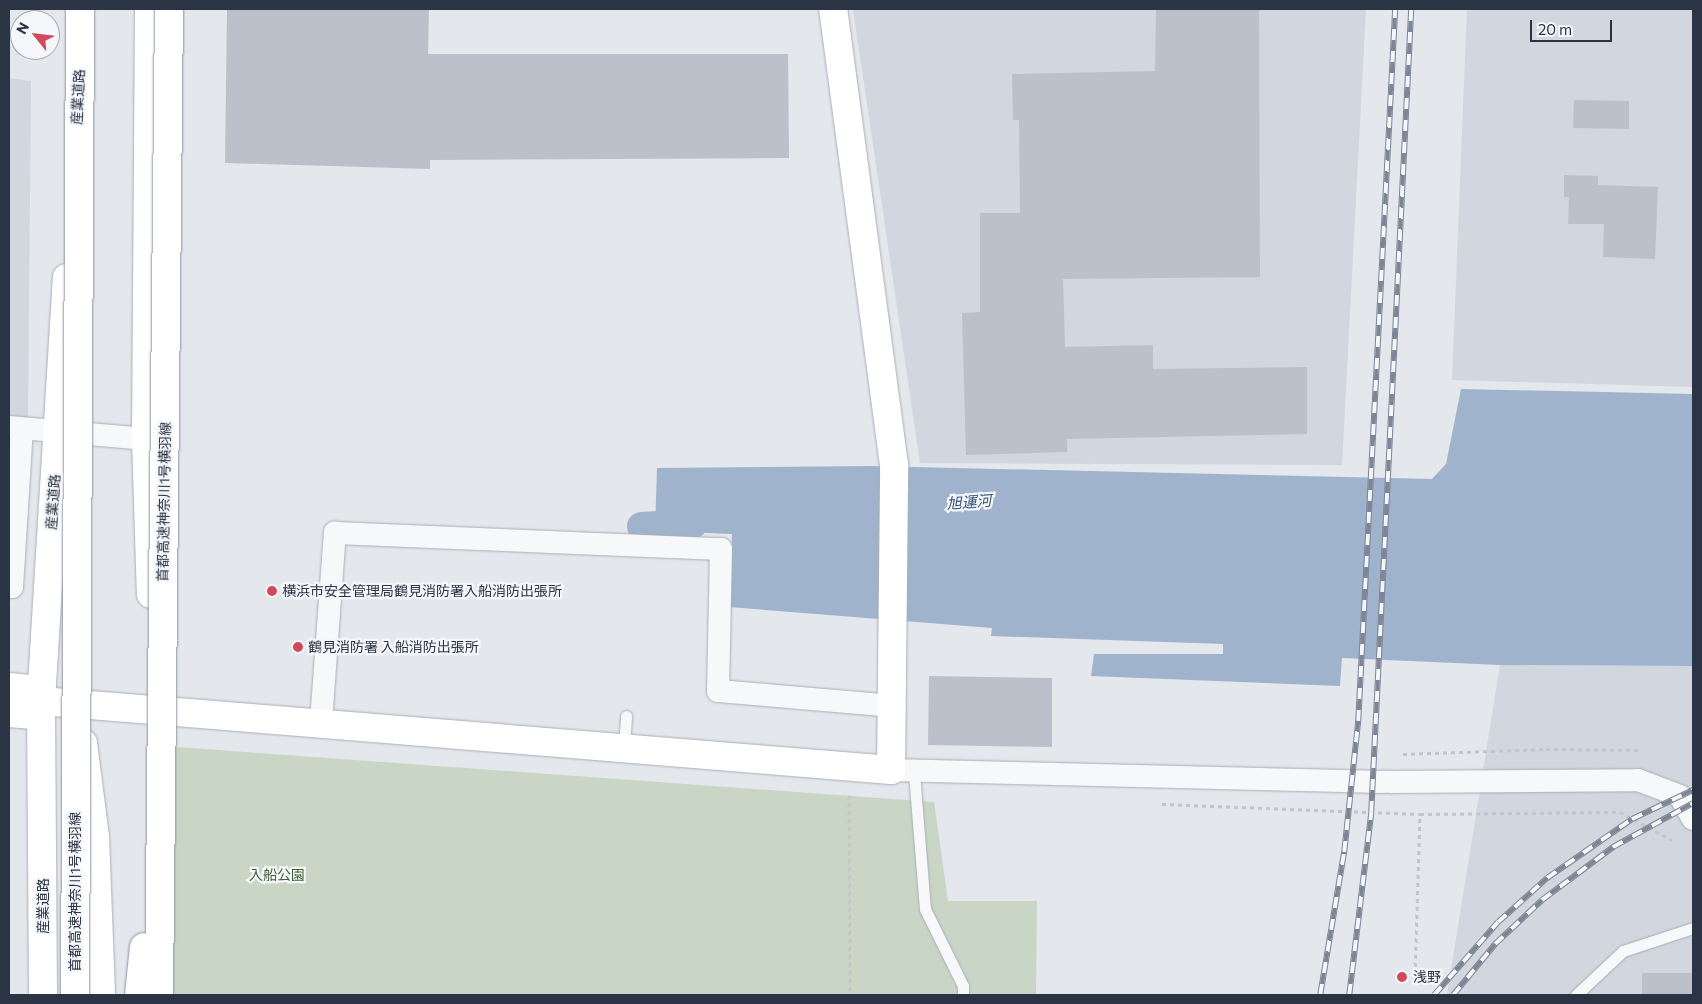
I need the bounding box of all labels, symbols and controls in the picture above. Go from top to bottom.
north arrow [10,10,60,60]
scale bar [1532,10,1614,42]
text: N [12,19,32,37]
text: 20 m [1538,20,1572,38]
street label: 産業道路 [68,69,88,125]
street label: 首都高速神奈川1号横羽線 [154,422,174,582]
street label: 産業道路 [43,473,63,531]
water label: 旭運河 [946,491,992,513]
place label: 横浜市安全管理局鶴見消防署入船消防出張所 [282,583,562,599]
marker: 横浜市安全管理局鶴見消防署入船消防出張所 [266,585,278,597]
place label: 鶴見消防署 入船消防出張所 [308,639,479,655]
marker: 鶴見消防署 入船消防出張所 [292,641,304,653]
street label: 首都高速神奈川1号横羽線 [67,812,83,972]
park label: 入船公園 [249,867,305,883]
street label: 産業道路 [35,878,51,934]
place label: 浅野 [1413,969,1441,985]
marker: 浅野 [1395,970,1409,984]

